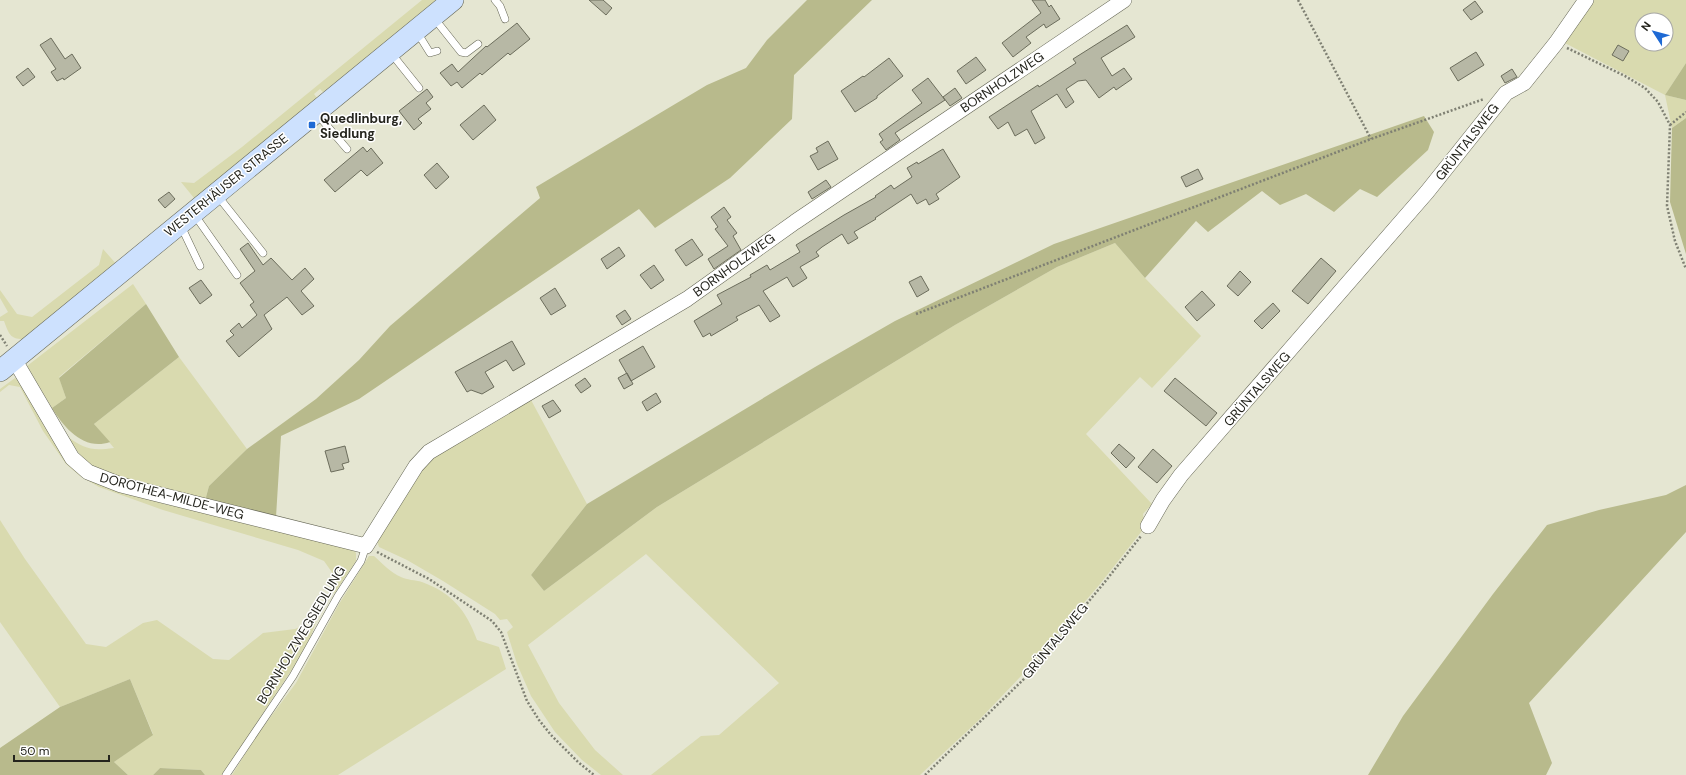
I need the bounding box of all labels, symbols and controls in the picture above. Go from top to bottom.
north arrow [1634,12,1674,52]
text: N [1638,19,1654,33]
street label: BORNHOLZWEG [957,48,1047,116]
street label: GRÜNTALSWEG [1432,100,1503,184]
place label: Quedlinburg, Siedlung [320,110,402,142]
marker: Quedlinburg, Siedlung [307,120,317,130]
street label: WESTERHÄUSER STRASSE [161,130,291,240]
street label: BORNHOLZWEG [690,229,778,300]
street label: GRÜNTALSWEG [1220,348,1294,430]
street label: DOROTHEA-MILDE-WEG [98,469,246,523]
street label: BORNHOLZWEGSIEDLUNG [253,563,349,707]
street label: GRÜNTALSWEG [1018,600,1092,682]
scale bar [14,737,109,763]
text: 50 m [20,743,49,759]

